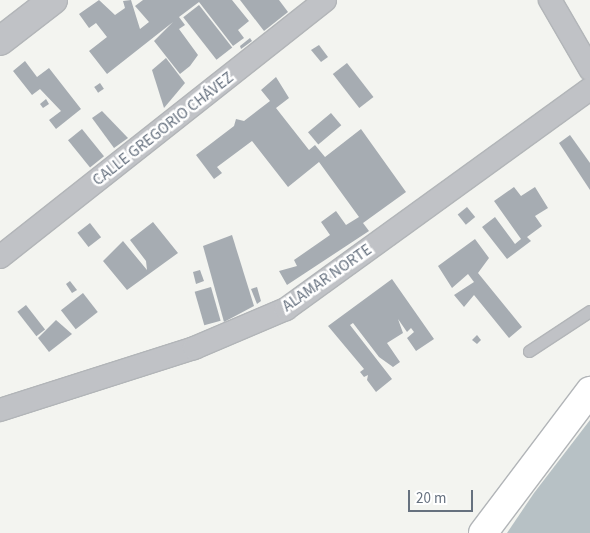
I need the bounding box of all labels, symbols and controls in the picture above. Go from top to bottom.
street label: CALLE GREGORIO CHÁVEZ [89,68,237,190]
street label: ALAMAR NORTE [279,240,375,316]
scale bar [410,480,475,512]
text: 20 m [416,488,446,509]

